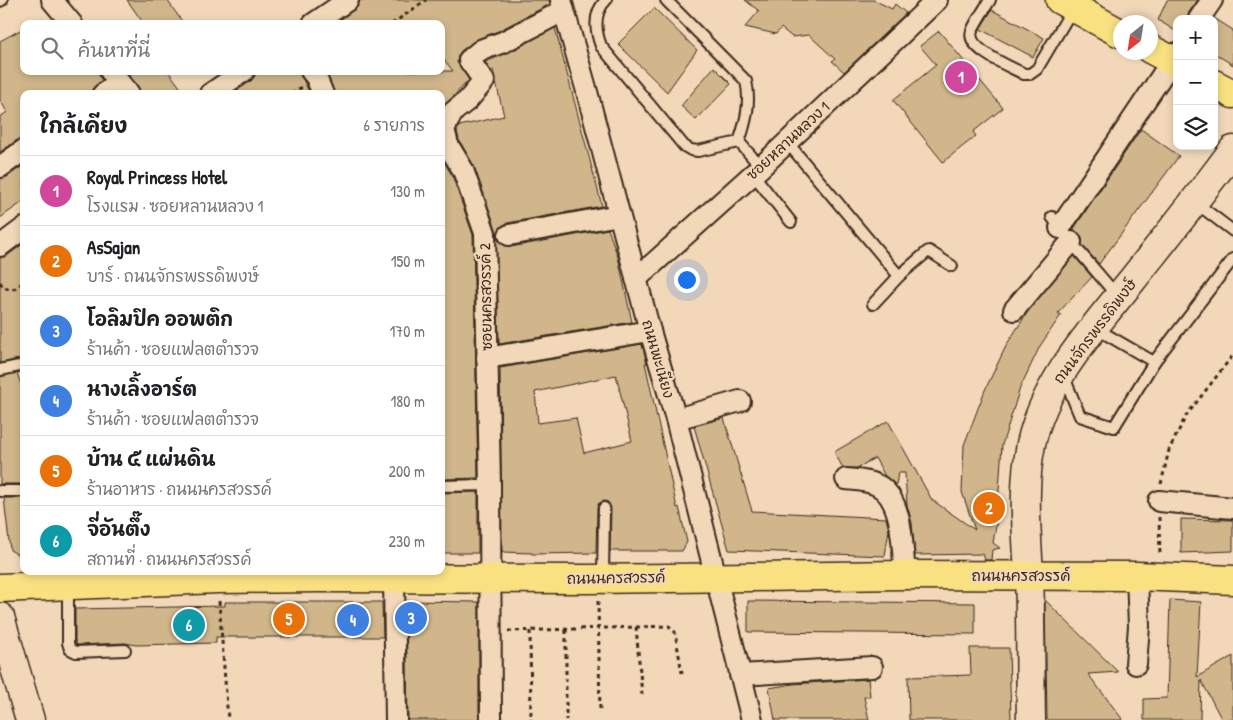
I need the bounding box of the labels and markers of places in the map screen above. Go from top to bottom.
pin: 1 [945,58,977,96]
pin: 2 [973,489,1005,527]
pin: 3 [395,599,427,637]
pin: 5 [273,600,305,638]
pin: 4 [337,601,369,639]
pin: 6 [173,606,205,644]

